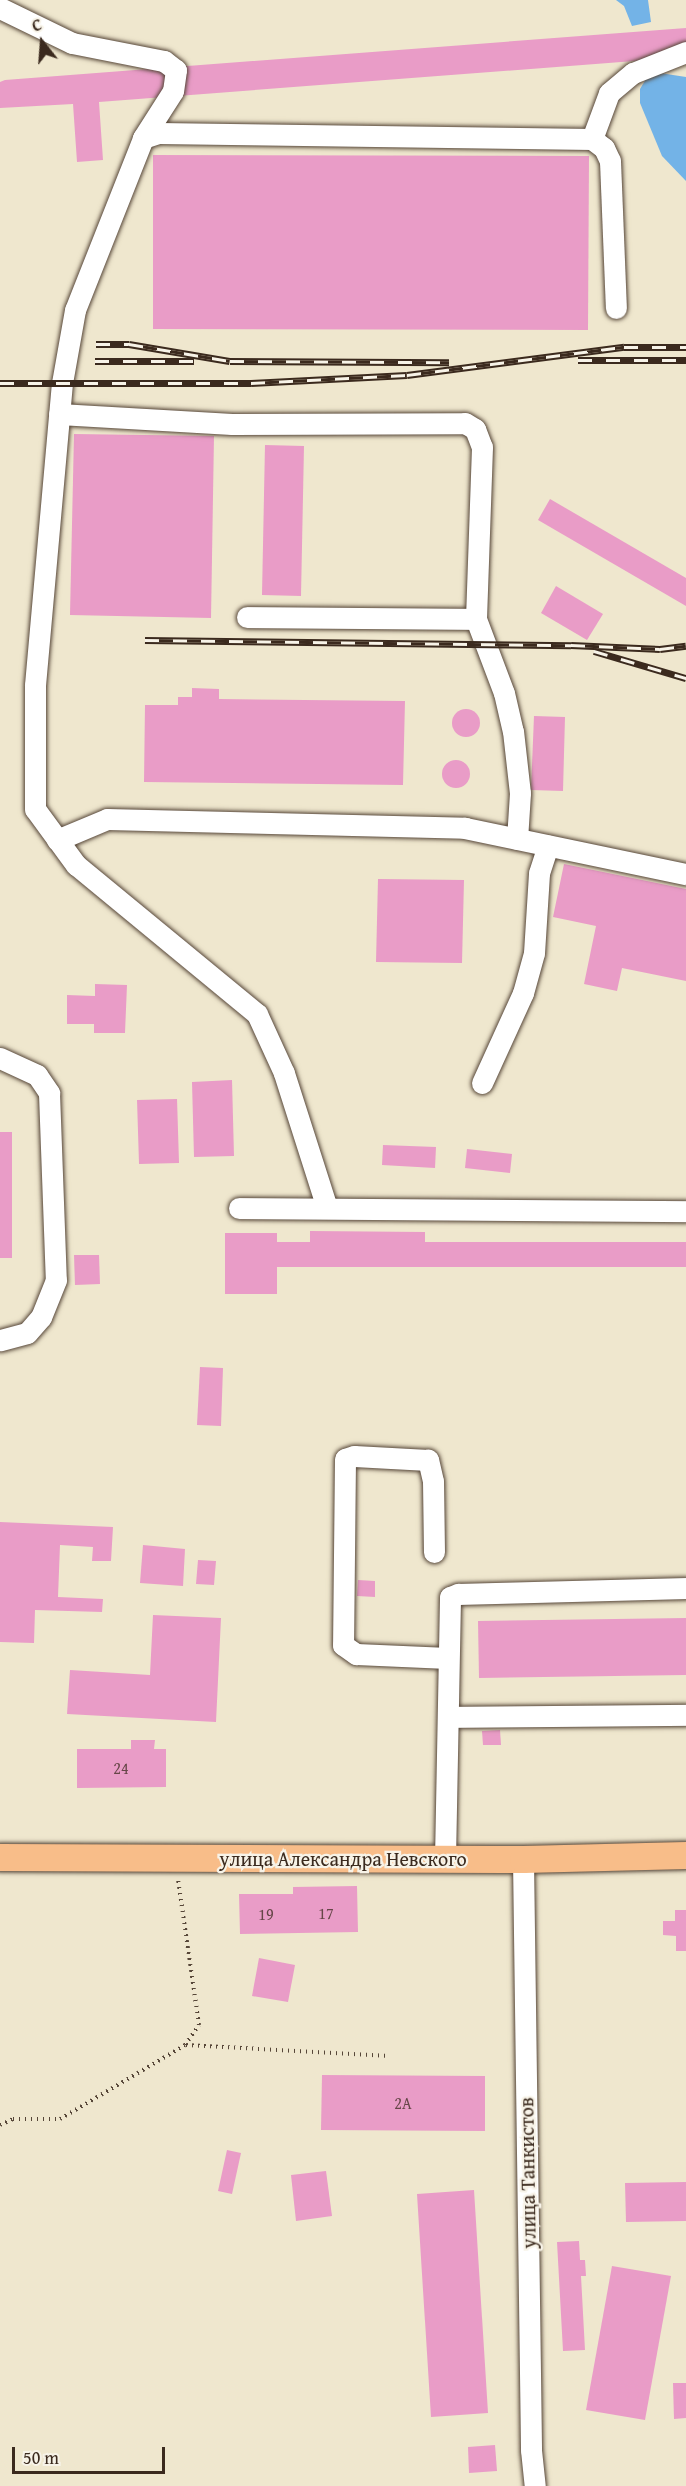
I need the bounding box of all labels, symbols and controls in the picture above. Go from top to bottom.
north arrow [12,12,72,72]
text: С [29,12,45,38]
house number: 24 [113,1758,129,1778]
street label: улица Александра Невского [219,1846,467,1870]
house number: 17 [318,1903,334,1923]
house number: 19 [258,1904,274,1924]
house number: 2А [394,2093,412,2113]
street label: улица Танкистов [514,2097,540,2249]
scale bar [15,2435,168,2473]
text: 50 m [23,2444,59,2471]

